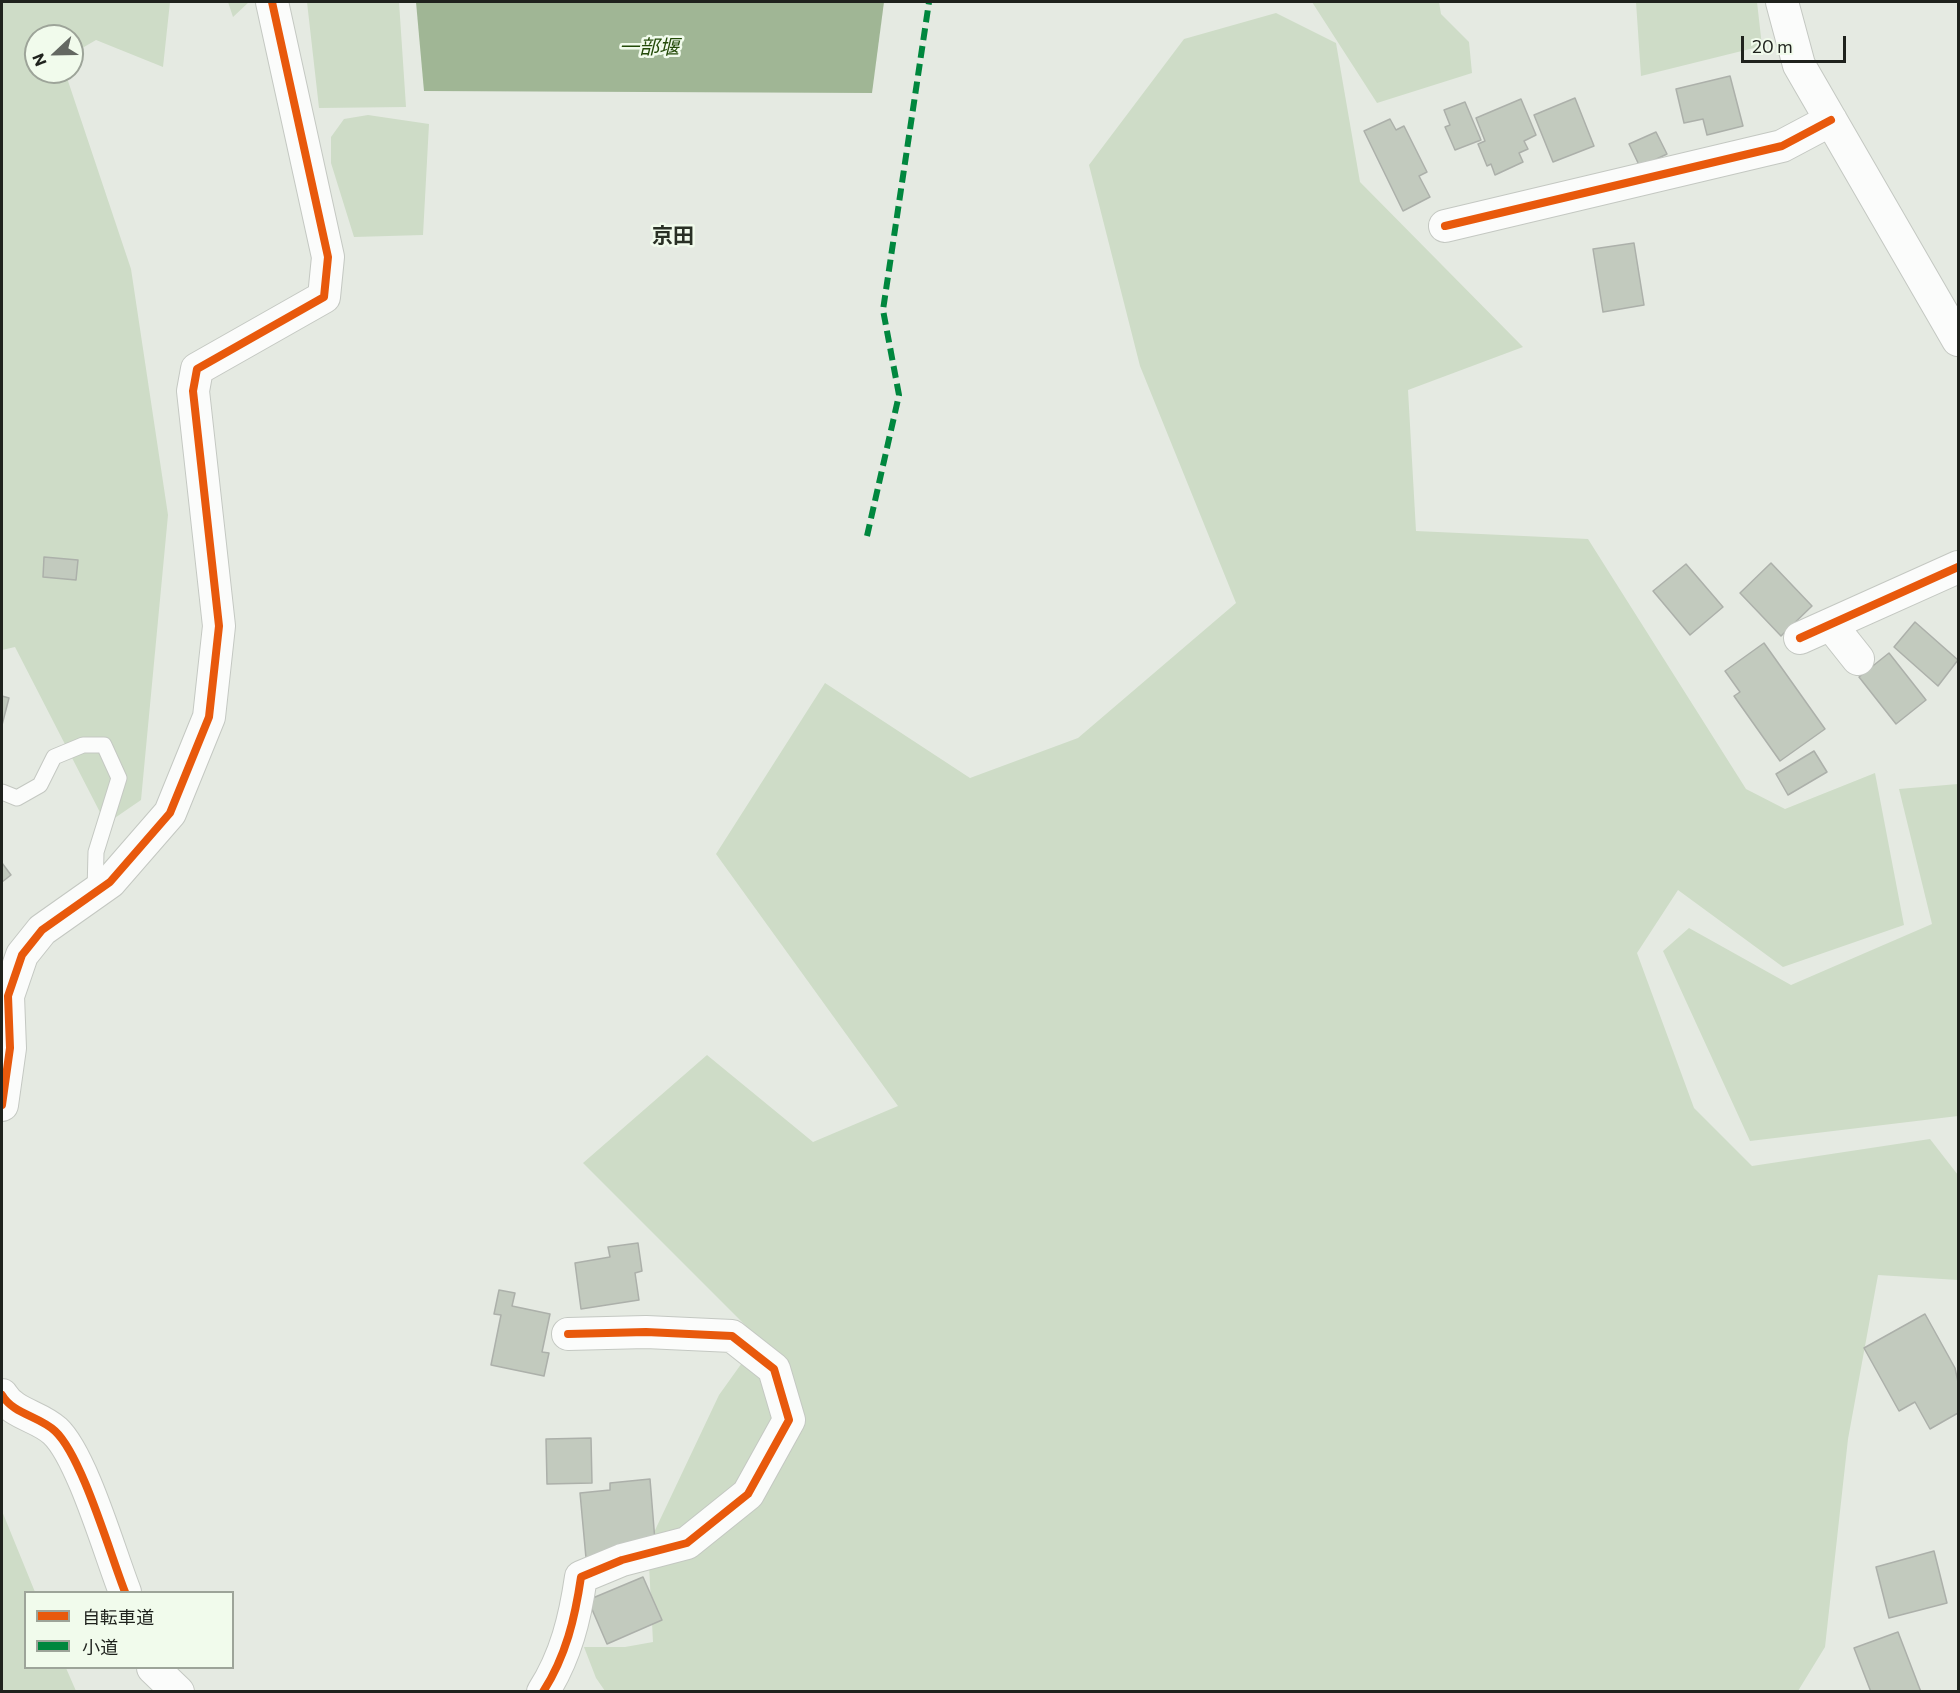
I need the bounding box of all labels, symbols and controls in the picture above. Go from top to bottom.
north arrow [24,24,84,84]
scale bar [1744,24,1849,62]
water label: 一部堰 [619,35,679,59]
text: 20 m [1752,35,1793,57]
text: N [28,51,50,69]
district label: 京田 [652,223,694,249]
legend [24,1591,234,1669]
text: 自転車道 [82,1606,154,1628]
text: 小道 [82,1636,118,1658]

